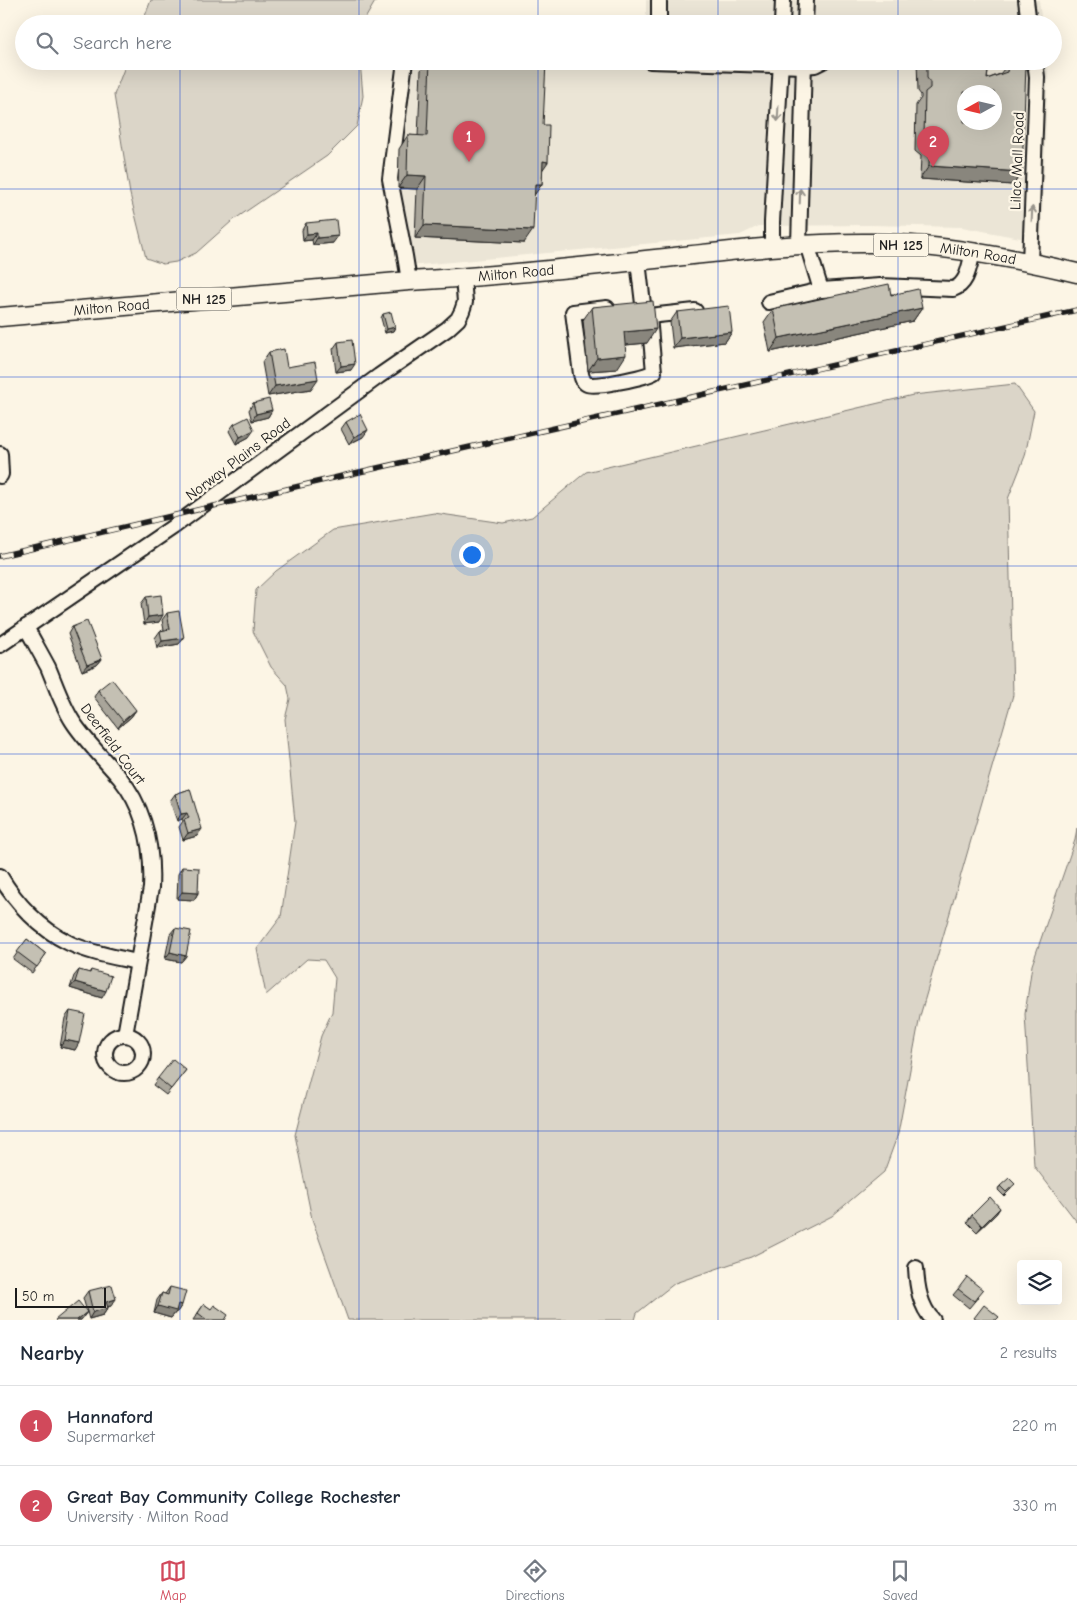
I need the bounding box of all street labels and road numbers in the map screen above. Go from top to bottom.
street label: Lilac Mall Road [1006,111,1028,211]
road number: NH 125 [874,234,928,256]
street label: Milton Road [939,239,1018,268]
street label: Milton Road [477,261,555,285]
road number: NH 125 [176,288,232,310]
street label: Milton Road [73,295,151,320]
street label: Norway Plains Road [182,414,294,504]
street label: Deerfield Court [77,700,150,789]

